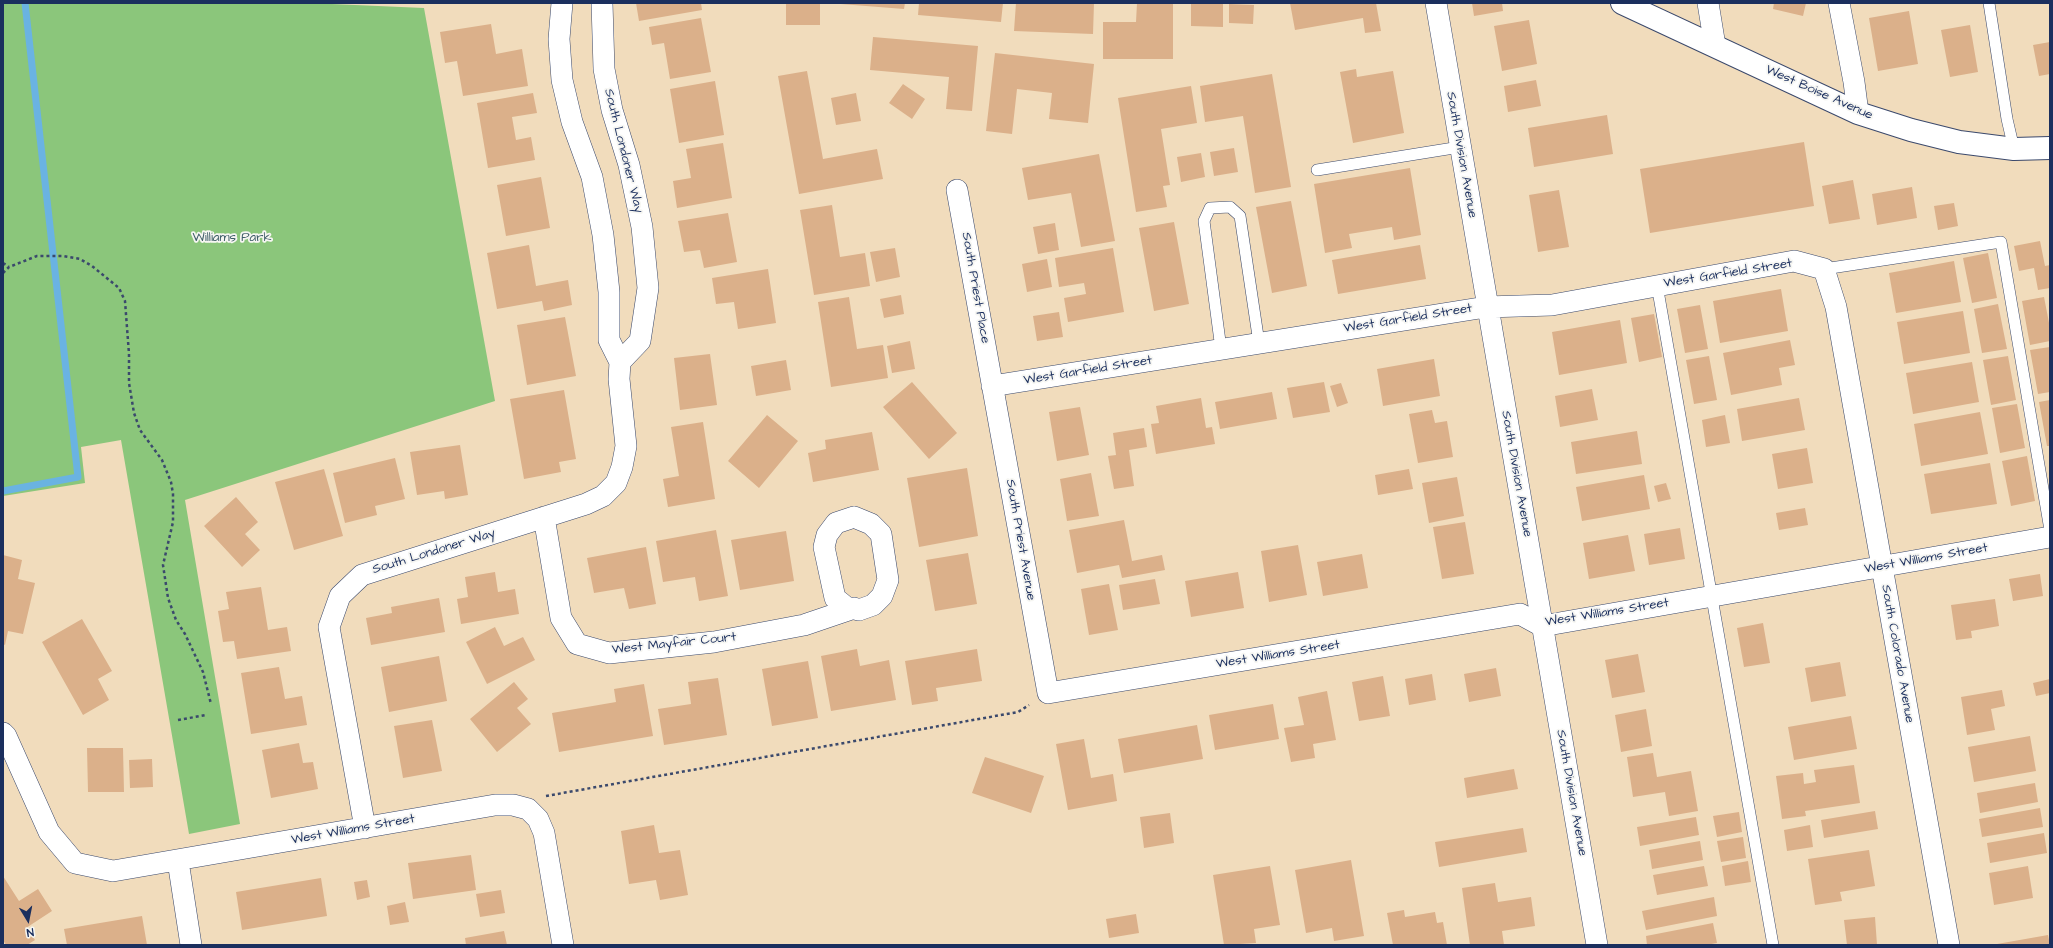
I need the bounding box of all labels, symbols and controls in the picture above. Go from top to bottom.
street label: West Boise Avenue [1763,62,1875,124]
street label: South Londoner Way [600,87,646,215]
street label: South Division Avenue [1442,91,1480,219]
park label: Williams Park [193,230,271,246]
street label: South Priest Place [958,231,992,345]
street label: West Garfield Street [1663,256,1793,292]
street label: West Garfield Street [1343,301,1473,337]
street label: West Garfield Street [1023,353,1153,389]
street label: South Division Avenue [1497,410,1535,538]
street label: South Priest Avenue [1002,478,1038,602]
street label: South Londoner Way [371,526,497,578]
street label: West Williams Street [1863,540,1989,578]
street label: South Colorado Avenue [1877,584,1917,724]
street label: West Williams Street [1544,596,1670,630]
street label: West Mayfair Court [611,630,737,658]
street label: West Williams Street [1215,638,1341,672]
street label: South Division Avenue [1552,729,1590,857]
street label: West Williams Street [290,811,416,849]
north arrow [8,900,48,940]
text: N [25,924,35,940]

